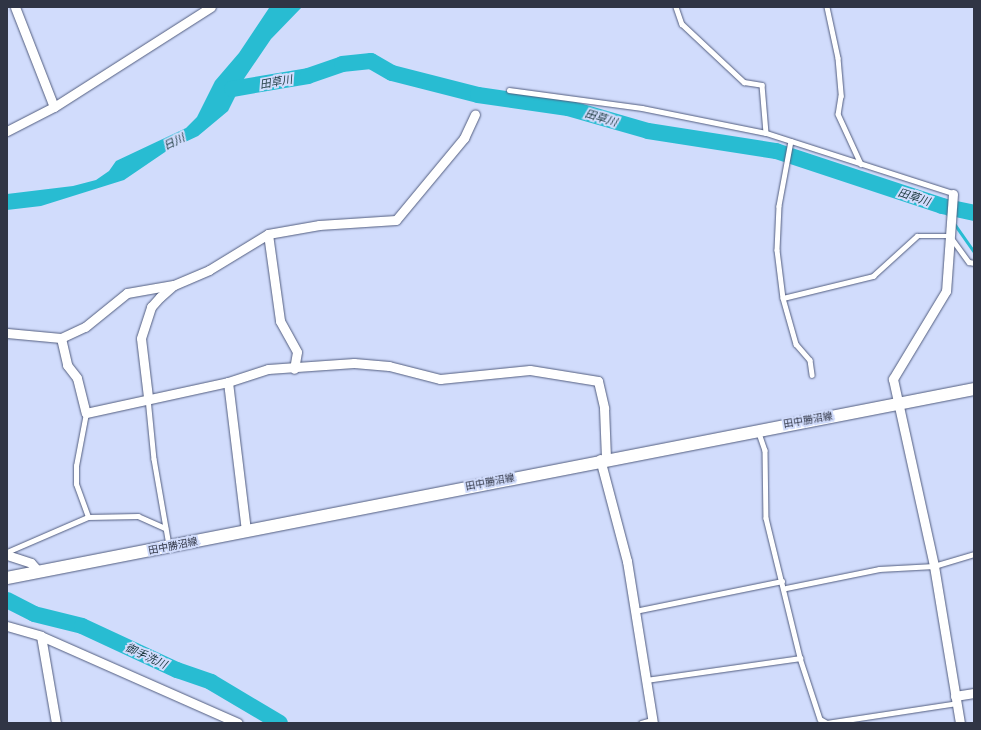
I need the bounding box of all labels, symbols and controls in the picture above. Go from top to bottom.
water label: 田草川 [259,73,293,91]
water label: 田草川 [583,107,619,129]
water label: 日川 [161,131,187,153]
water label: 田草川 [896,186,932,208]
street label: 田中勝沼線 [782,410,834,430]
street label: 田中勝沼線 [464,471,516,493]
street label: 田中勝沼線 [147,535,199,557]
water label: 御手洗川 [123,641,169,671]

